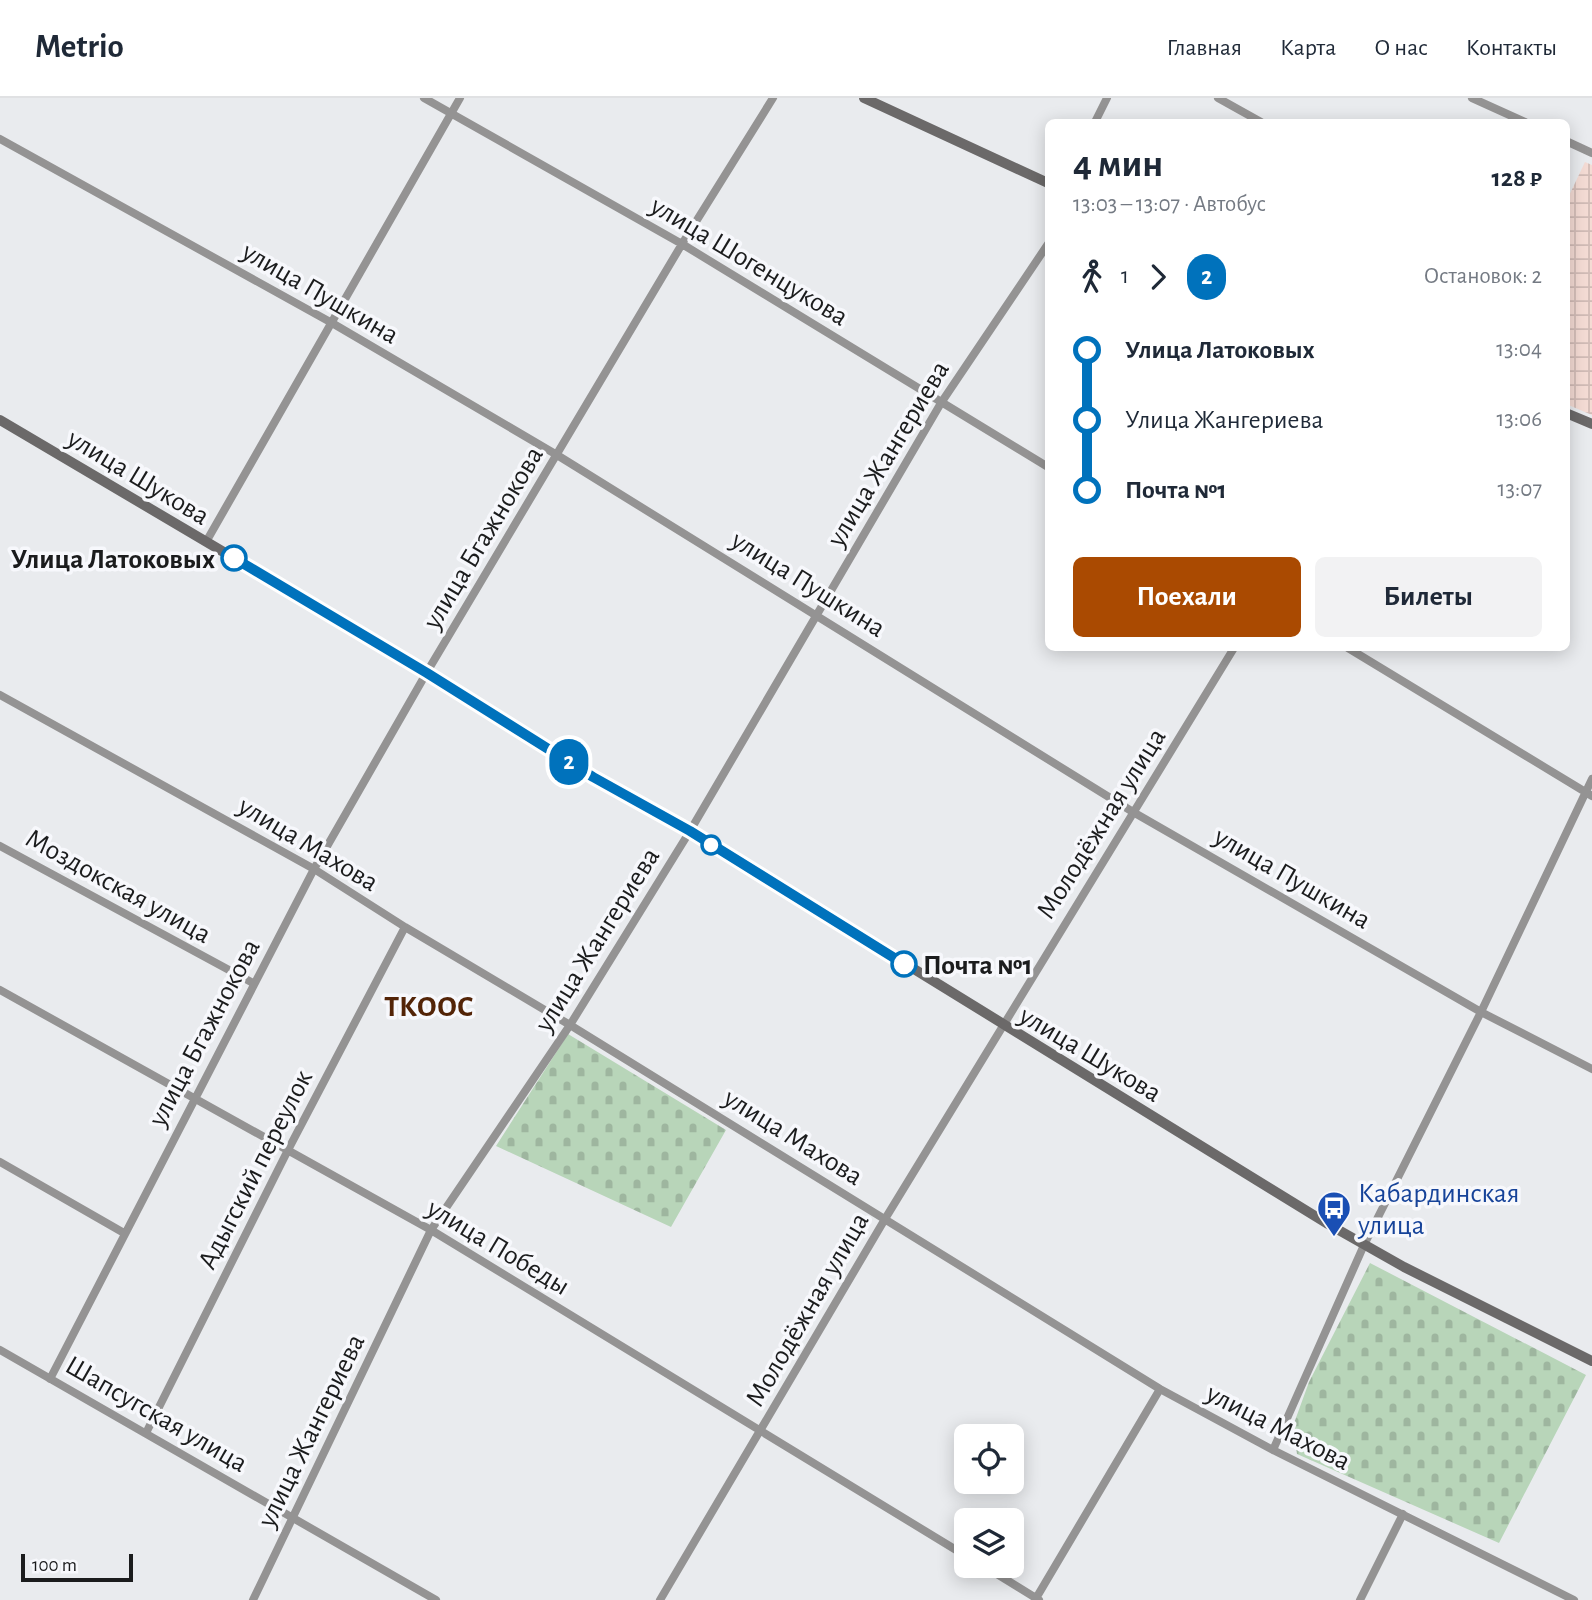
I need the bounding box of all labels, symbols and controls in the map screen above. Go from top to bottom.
text: Metrio [35,31,124,64]
text: Главная [1167,36,1242,60]
text: Карта [1280,36,1336,60]
text: О нас [1374,36,1428,60]
text: Контакты [1466,36,1557,60]
text: 4 мин [1073,146,1163,184]
text: 128 ₽ [1491,165,1542,191]
street label: улица Шогенцукова [644,191,853,332]
text: 13:03 – 13:07 · Автобус [1073,193,1266,216]
street label: улица Пушкина [236,237,403,350]
icon: walk [1073,258,1111,296]
icon: forward [1139,258,1177,296]
text: 1 [1121,265,1129,288]
text: 2 [1201,265,1212,289]
text: Остановок: 2 [1424,265,1542,288]
text: Улица Латоковых [1125,337,1315,363]
text: 13:04 [1496,338,1542,361]
street label: улица Жангериева [822,356,955,552]
text: Улица Жангериева [1125,407,1323,433]
text: 13:06 [1496,408,1542,431]
street label: улица Шукова [61,424,214,531]
street label: улица Бгажнокова [418,442,549,635]
text: Почта №1 [1125,477,1227,503]
text: 13:07 [1498,478,1542,501]
street label: улица Пушкина [725,526,890,643]
marker: Улица Латоковых [221,545,247,571]
place label: Улица Латоковых [11,546,215,574]
button: Поехали [1073,557,1301,637]
button: Билеты [1315,557,1542,637]
street label: Молодёжная улица [1032,724,1172,924]
line badge: 2 [546,739,592,785]
text: 2 [563,750,575,774]
street label: улица Махова [232,792,383,897]
street label: улица Пушкина [1208,822,1375,935]
street label: Моздокская улица [21,824,216,949]
unlabelled marker [701,835,721,855]
street label: улица Жангериева [529,843,666,1038]
street label: улица Бгажнокова [143,935,266,1132]
marker: Почта №1 [891,951,917,977]
place label: Почта №1 [923,952,1033,980]
district label: ТКООС [384,992,474,1022]
street label: улица Шукова [1013,1001,1166,1108]
street label: Адыгский переулок [193,1066,318,1274]
street label: улица Махова [718,1083,867,1191]
place label: Кабардинская улица [1357,1180,1519,1240]
bus stop icon: Кабардинская улица [1315,1189,1353,1238]
street label: улица Победы [421,1194,574,1301]
street label: Молодёжная улица [741,1208,875,1412]
street label: улица Жангериева [253,1330,371,1533]
street label: Шапсугская улица [60,1351,252,1478]
street label: улица Махова [1201,1379,1355,1476]
map controls [954,1424,1024,1578]
button: locate [954,1424,1024,1494]
button: layers [954,1508,1024,1578]
scale bar [21,1551,133,1583]
text: 100 m [32,1556,77,1575]

